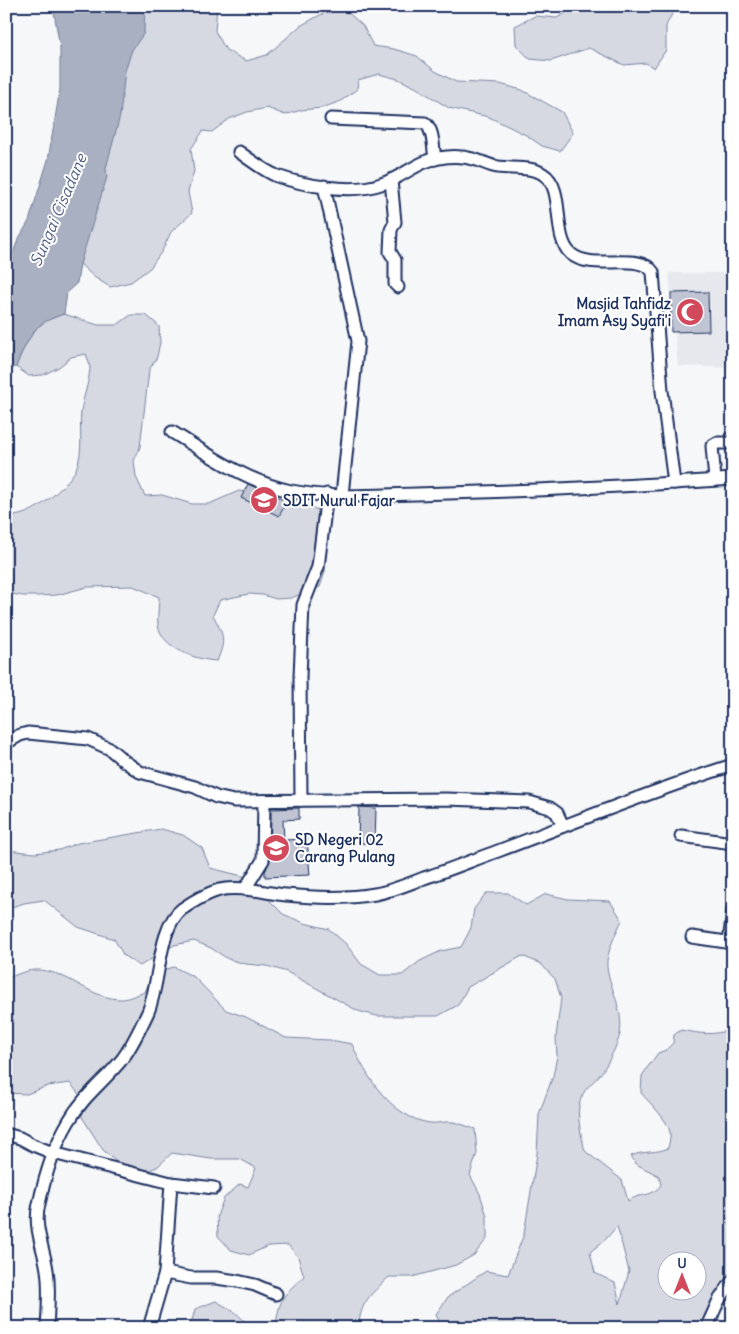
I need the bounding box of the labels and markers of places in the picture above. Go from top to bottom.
place label: Masjid Tahfidz Imam Asy Syafi'i [558,294,671,331]
mosque icon: Masjid Tahfidz Imam Asy Syafi'i [675,297,705,327]
school or university icon: SDIT Nurul Fajar [249,485,279,515]
place label: SDIT Nurul Fajar [283,491,396,510]
place label: SD Negeri 02 Carang Pulang [295,830,395,867]
school or university icon: SD Negeri 02 Carang Pulang [261,833,291,863]

